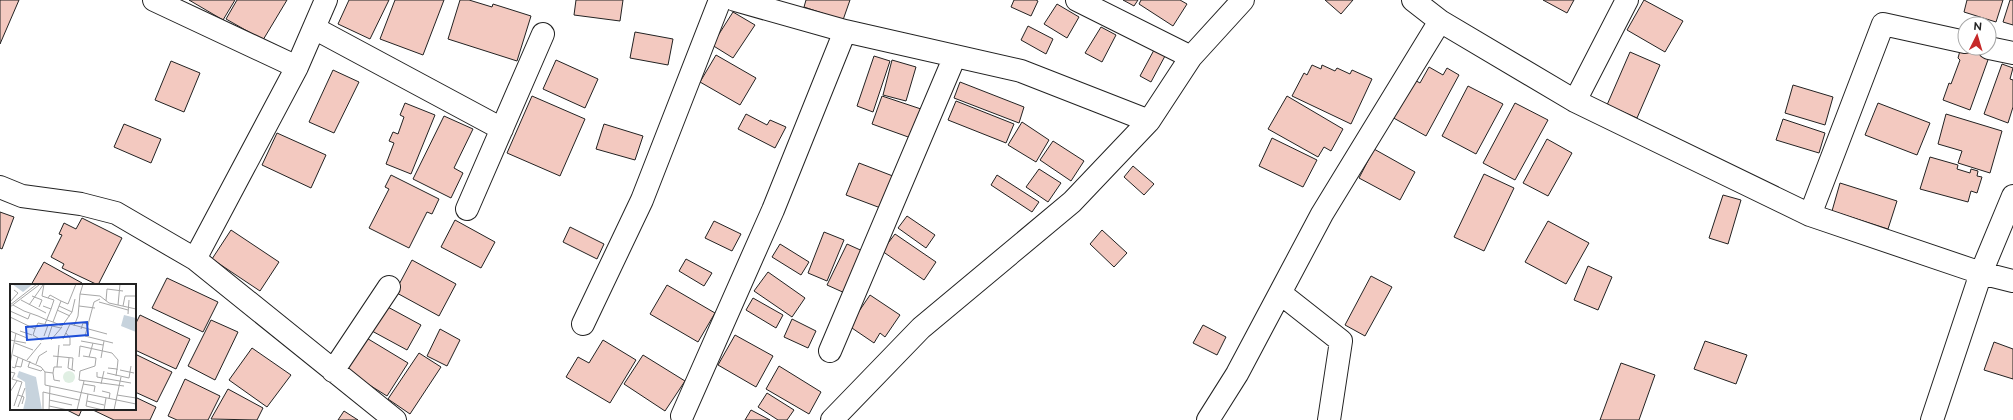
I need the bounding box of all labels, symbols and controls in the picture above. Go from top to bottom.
north arrow [1957,16,1997,56]
text: N [1973,20,1983,33]
inset map [10,284,136,410]

